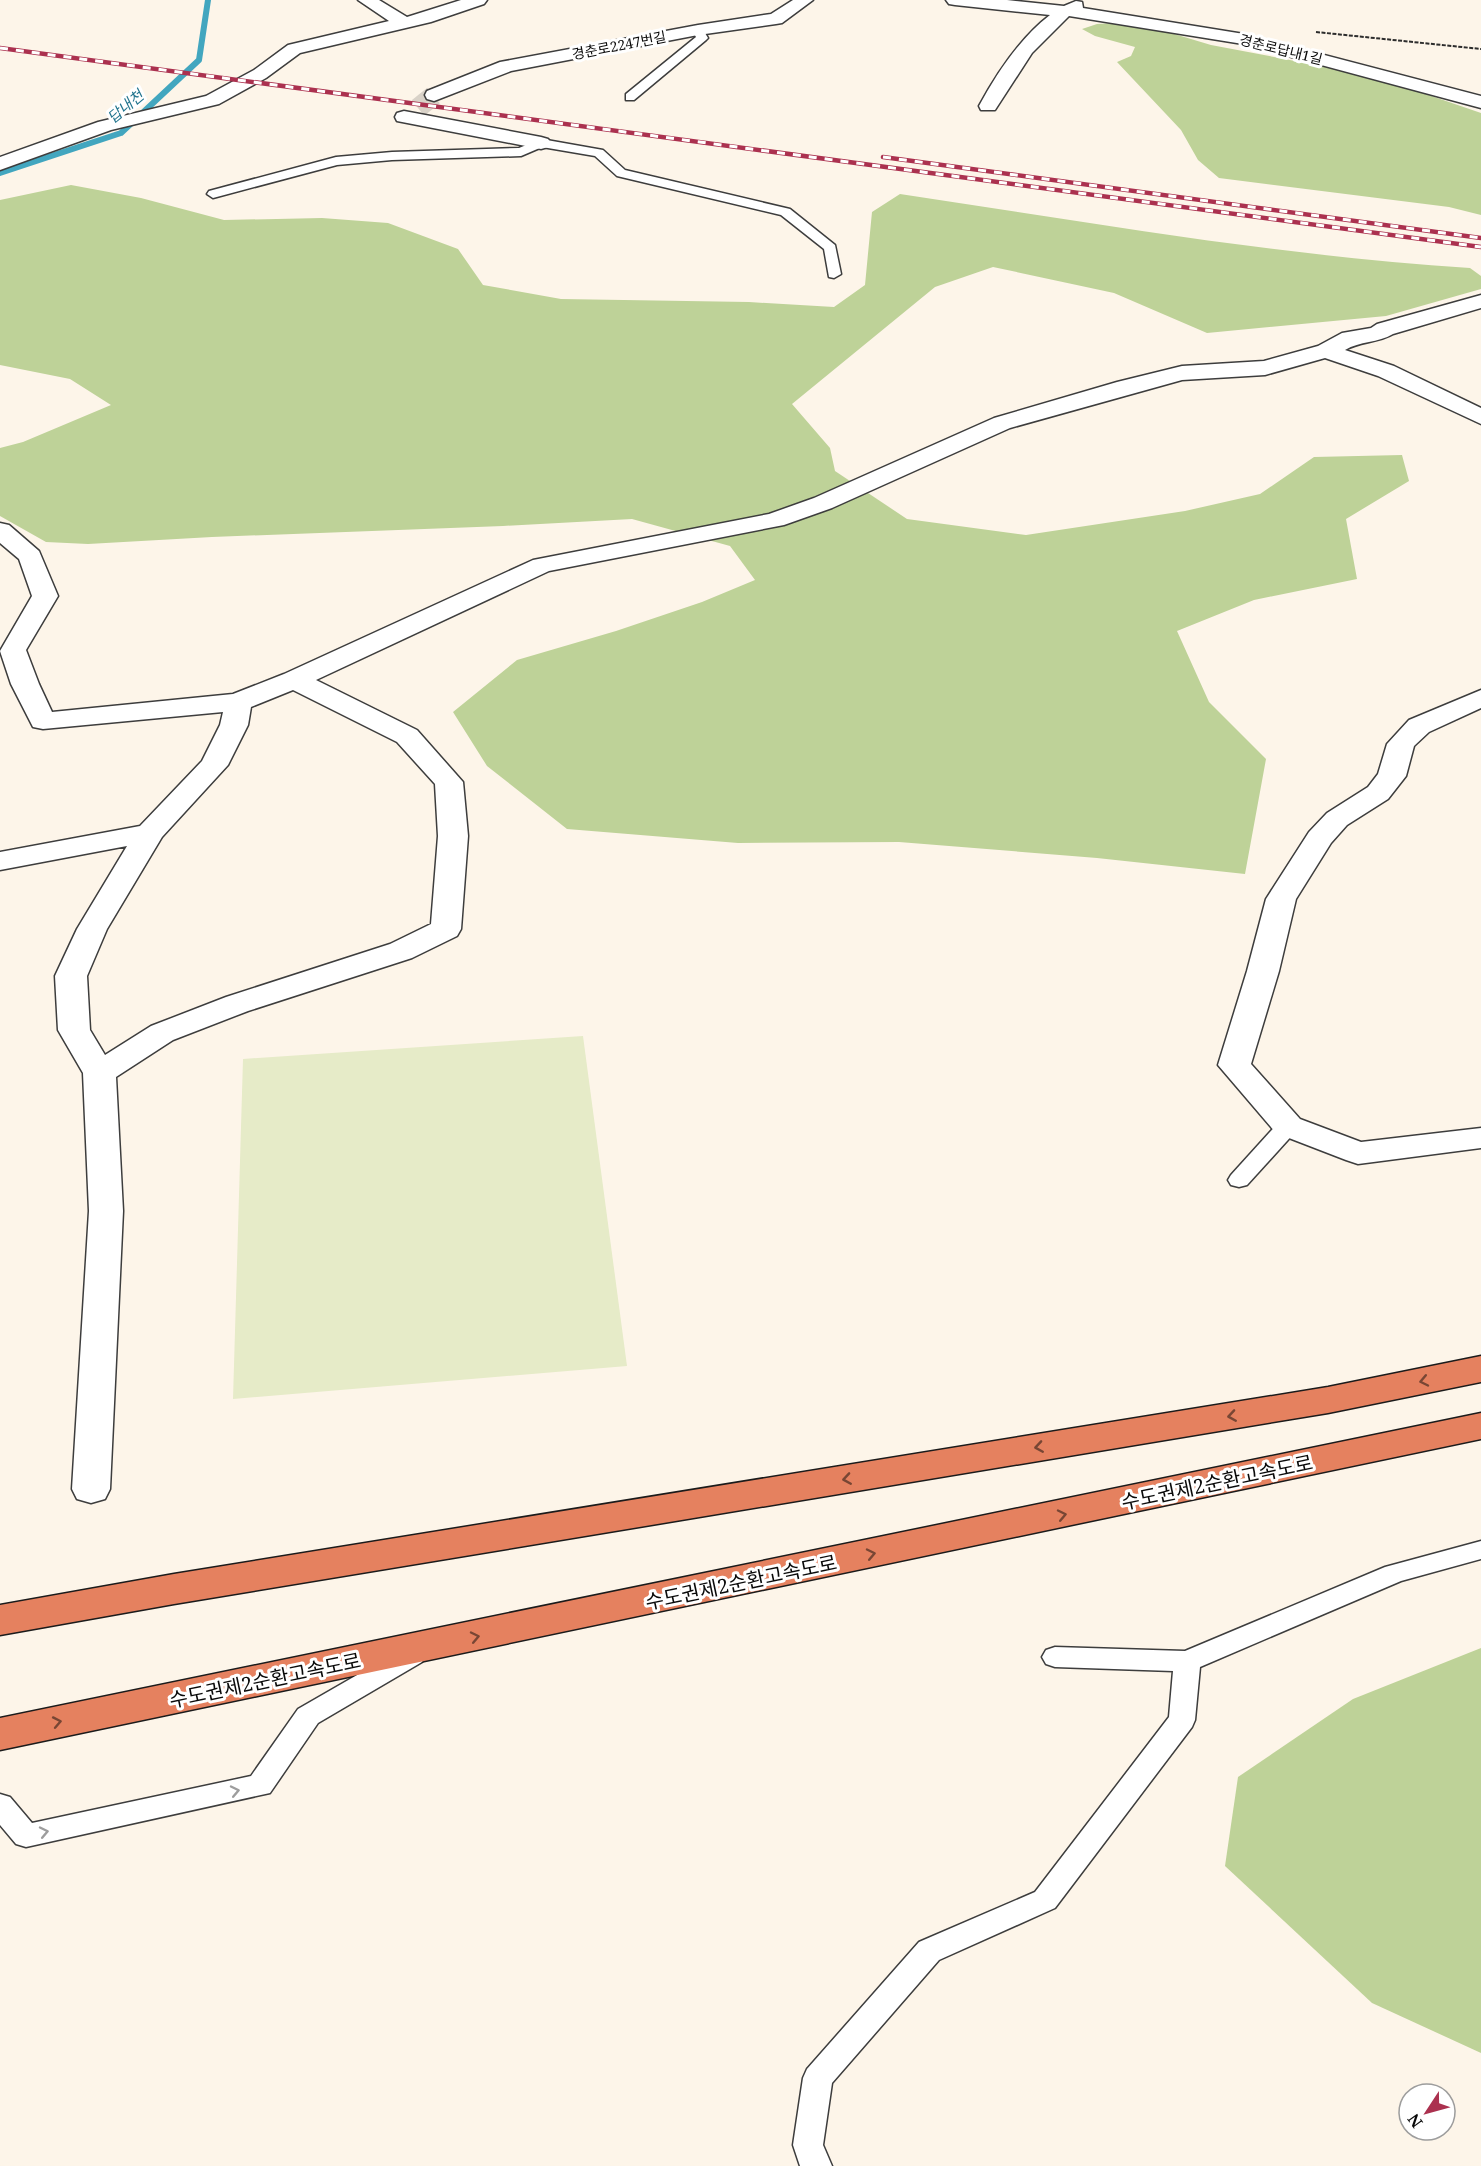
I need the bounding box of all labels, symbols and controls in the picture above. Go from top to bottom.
street label: 경춘로2247번길 [570,27,668,63]
street label: 경춘로답내1길 [1237,29,1325,69]
water label: 답내천 [103,84,149,127]
one-way arrow [1419,1374,1429,1387]
one-way arrow [1227,1409,1237,1422]
one-way arrow [1035,1441,1044,1453]
street label: 수도권제2순환고속도로 [1119,1449,1315,1515]
one-way arrow [842,1472,852,1485]
one-way arrow [1057,1509,1067,1522]
street label: 수도권제2순환고속도로 [643,1549,839,1615]
one-way arrow [866,1549,876,1562]
one-way arrow [469,1631,479,1644]
street label: 수도권제2순환고속도로 [167,1647,363,1713]
one-way arrow [52,1716,62,1729]
one-way arrow [229,1785,239,1798]
one-way arrow [39,1826,49,1839]
north arrow [1397,2082,1457,2142]
text: N [1402,2109,1427,2132]

